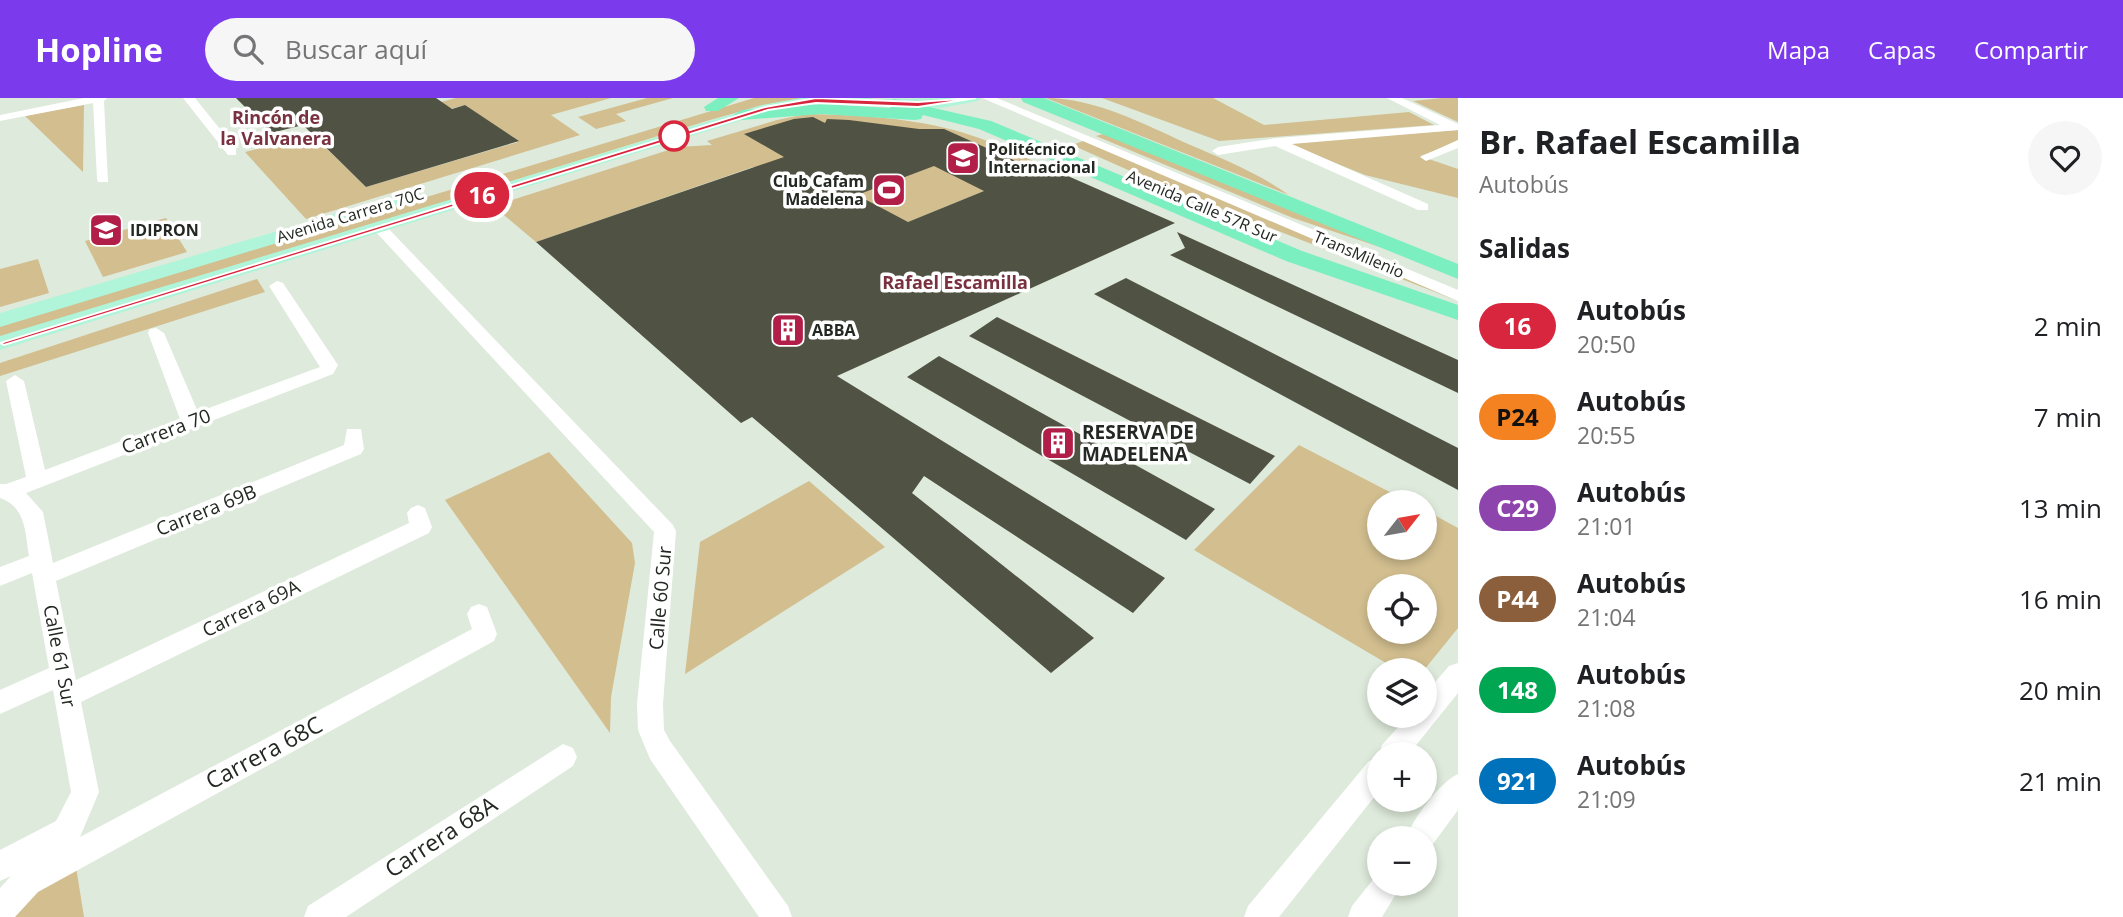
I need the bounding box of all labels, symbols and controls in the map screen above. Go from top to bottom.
search box [205,18,695,81]
text: Hopline [35,27,163,72]
icon: search [229,30,267,68]
text: Buscar aquí [285,31,427,67]
text: Mapa [1767,33,1830,66]
text: Capas [1868,33,1936,66]
text: Compartir [1974,33,2088,66]
district label: Rincón de la Valvanera [220,105,332,150]
text: Br. Rafael Escamilla [1479,119,1801,164]
unlabelled marker [659,121,689,151]
button: heart [2028,121,2102,195]
place label: Politécnico Internacional [988,138,1096,178]
school or university icon: Politécnico Internacional [944,139,982,177]
street label: Avenida Calle 57R Sur [1123,164,1281,248]
text: Autobús [1479,168,1569,200]
place label: Club Cafam Madelena [773,170,864,210]
sports icon: Club Cafam Madelena [870,171,908,209]
line badge: 16 [450,172,514,218]
text: 16 [468,178,496,211]
street label: Avenida Carrera 70C [274,182,426,248]
school or university icon: IDIPRON [87,211,125,249]
place label: IDIPRON [130,219,199,241]
street label: TransMilenio [1310,225,1408,283]
text: Salidas [1479,230,1570,266]
district label: Rafael Escamilla [882,270,1028,294]
text: Autobús [1577,292,1686,328]
text: 2 min [2034,308,2102,344]
text: 16 [1504,309,1531,342]
building icon: ABBA [769,311,807,349]
place label: ABBA [812,319,857,341]
text: 20:50 [1577,328,1636,360]
text: Autobús [1577,383,1686,419]
text: 7 min [2034,399,2102,435]
text: P24 [1496,400,1539,433]
street label: Carrera 70 [118,402,214,460]
place label: RESERVA DE MADELENA [1082,419,1194,467]
text: 20:55 [1577,419,1636,451]
building icon: RESERVA DE MADELENA [1039,424,1077,462]
text: Autobús [1577,474,1686,510]
street label: Carrera 69B [152,478,260,542]
north arrow [1367,490,1437,560]
map controls [1367,490,1437,896]
text: 13 min [2019,490,2102,526]
text: C29 [1496,491,1539,524]
text: 21:01 [1577,510,1636,542]
street label: Calle 60 Sur [643,545,678,651]
text: Autobús [1577,565,1686,601]
street label: Carrera 69A [198,573,304,643]
button: locate [1367,574,1437,644]
text: 16 min [2019,581,2102,617]
text: P44 [1496,582,1539,615]
text: 21:04 [1577,601,1636,633]
street label: Calle 61 Sur [37,602,83,710]
text: Autobús [1577,656,1686,692]
button: layers [1367,658,1437,728]
text: 20 min [2019,672,2102,708]
text: 148 [1497,673,1538,706]
text: 21:08 [1577,692,1636,724]
street label: Carrera 68C [200,708,328,796]
button: + [1367,742,1437,812]
text: Autobús [1577,747,1686,783]
text: 21 min [2019,763,2102,799]
text: 921 [1497,764,1538,797]
text: 21:09 [1577,783,1636,815]
street label: Carrera 68A [378,788,503,884]
button: − [1367,826,1437,896]

